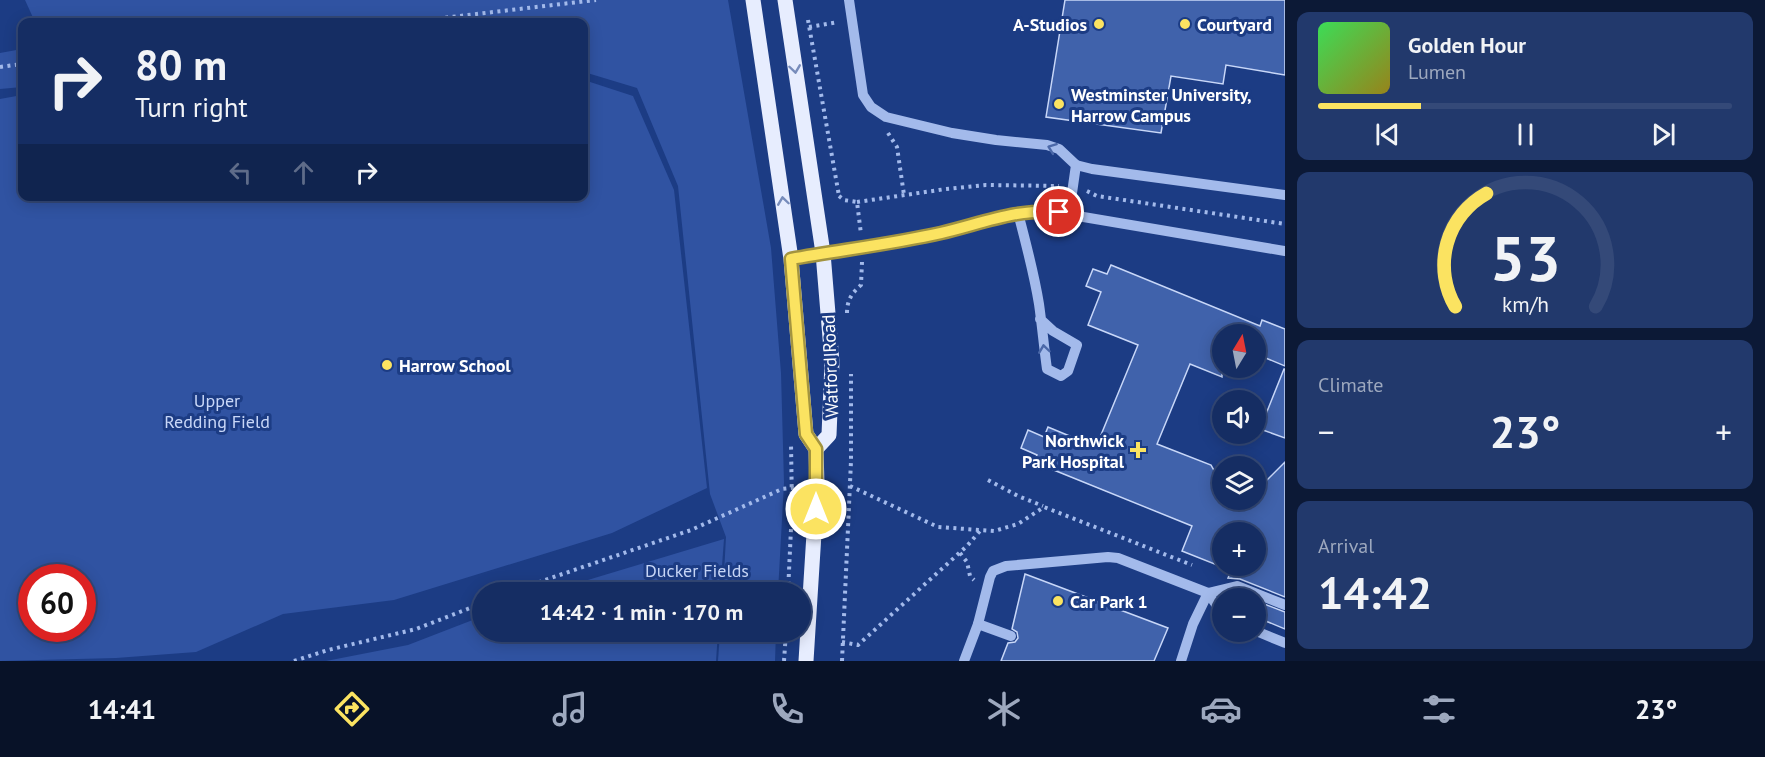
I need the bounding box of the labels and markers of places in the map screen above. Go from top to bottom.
place label: A-Studios [1013,13,1087,36]
place label: Courtyard [1197,13,1272,36]
marker: A-Studios [1092,17,1106,31]
marker: Courtyard [1178,17,1192,31]
place label: Westminster University, Harrow Campus [1071,83,1252,127]
marker: Westminster University, Harrow Campus [1052,97,1066,111]
pin [1033,186,1084,237]
place label: Harrow School [399,354,511,377]
marker: Harrow School [380,358,394,372]
place label: Northwick Park Hospital [1022,429,1125,473]
marker: Northwick Park Hospital [1129,441,1147,459]
place label: Car Park 1 [1070,590,1148,613]
marker: Car Park 1 [1051,594,1065,608]

